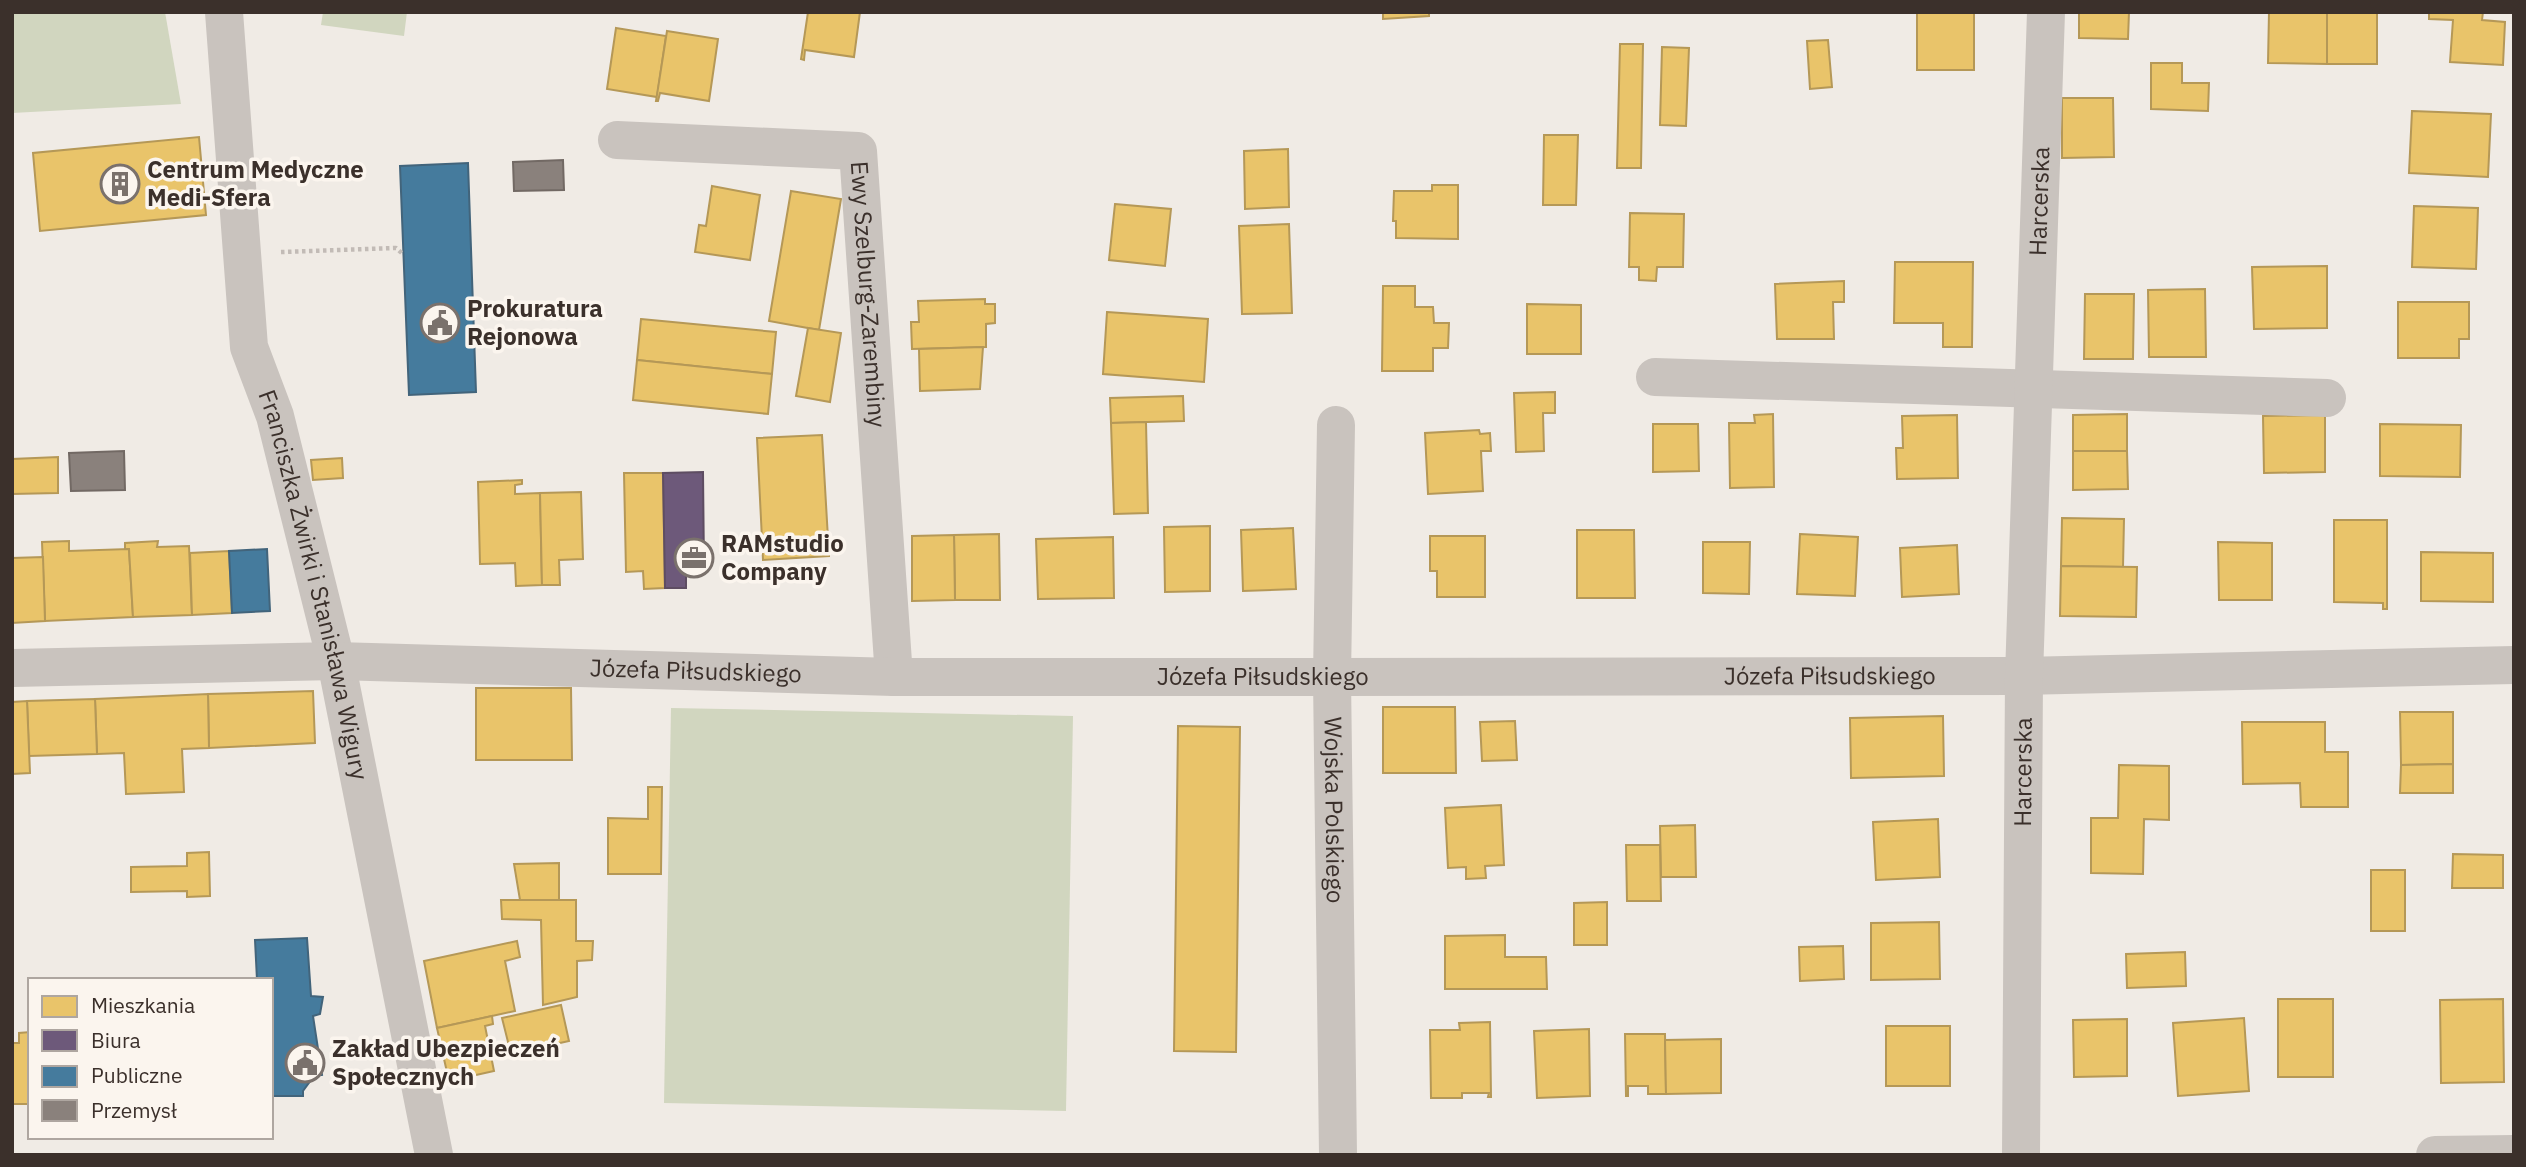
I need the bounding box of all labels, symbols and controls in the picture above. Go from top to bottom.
street label: Harcerska [2021,146,2057,256]
place label: Centrum Medyczne Medi-Sfera [147,153,364,213]
street label: Ewy Szelburg-Zarembiny [844,160,894,429]
building icon: Centrum Medyczne Medi-Sfera [99,163,141,205]
place label: Prokuratura Rejonowa [467,292,603,352]
public building icon: Prokuratura Rejonowa [419,302,461,344]
street label: Franciszka Żwirki i Stanisława Wigury [251,385,376,783]
place label: RAMstudio Company [721,527,844,587]
office icon: RAMstudio Company [673,537,715,579]
street label: Józefa Piłsudskiego [589,651,802,689]
street label: Józefa Piłsudskiego [1724,659,1936,691]
street label: Józefa Piłsudskiego [1157,660,1369,692]
street label: Wojska Polskiego [1317,716,1352,904]
street label: Harcerska [2006,717,2039,827]
legend [28,978,273,1139]
text: Mieszkania [91,991,195,1019]
text: Biura [91,1026,141,1054]
place label: Zakład Ubezpieczeń Społecznych [332,1032,560,1092]
public building icon: Zakład Ubezpieczeń Społecznych [284,1042,326,1084]
text: Publiczne [91,1061,183,1089]
text: Przemysł [91,1096,177,1124]

